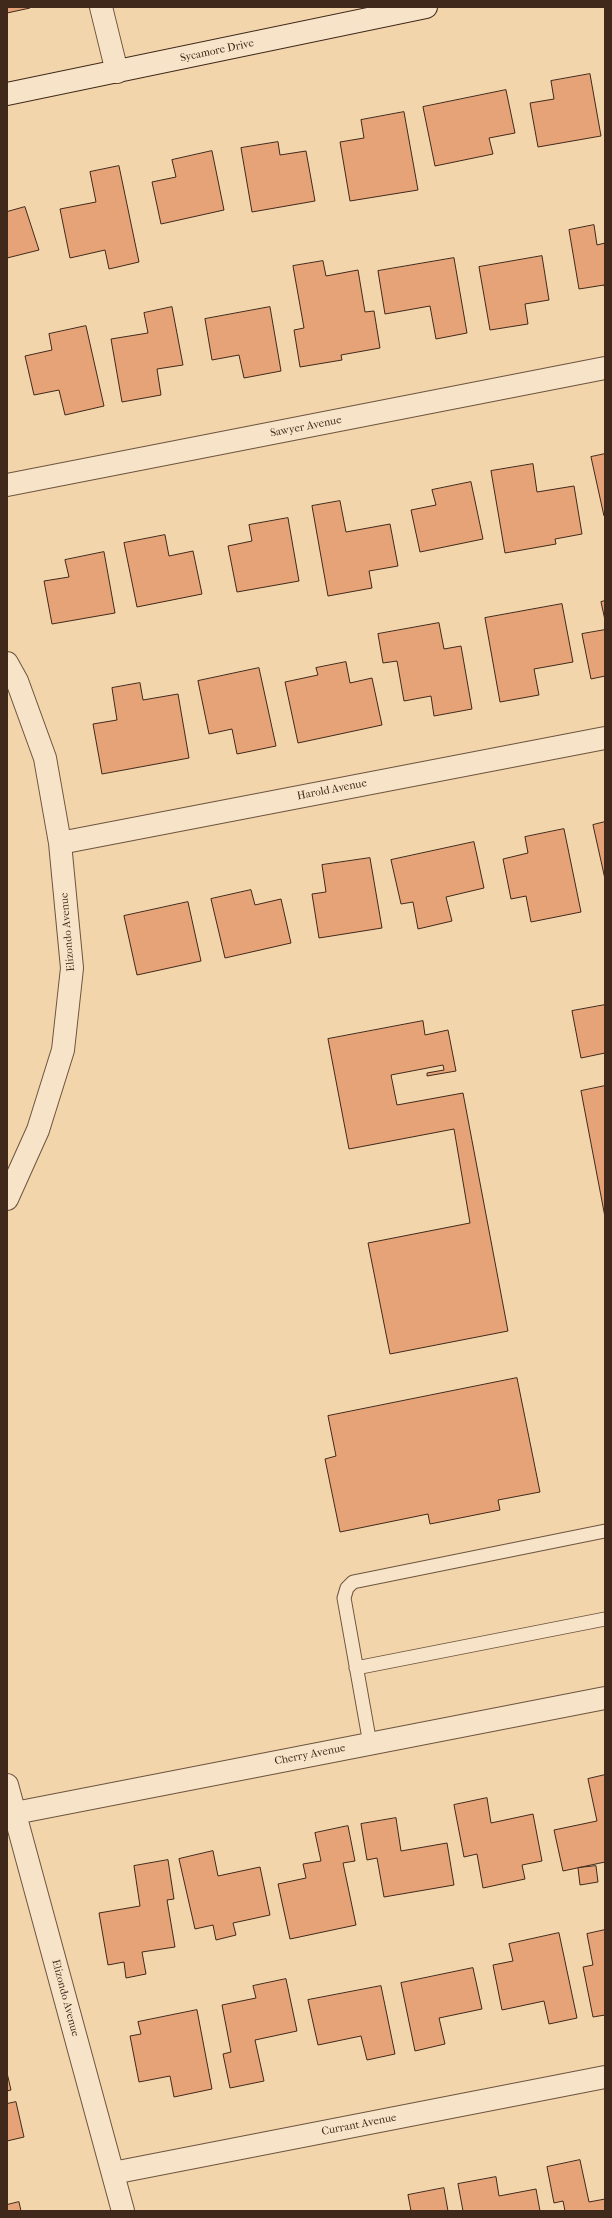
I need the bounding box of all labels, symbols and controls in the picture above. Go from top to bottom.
street label: Sycamore Drive [179,37,255,65]
street label: Sawyer Avenue [269,414,343,440]
street label: Harold Avenue [296,777,368,803]
street label: Elizondo Avenue [58,892,78,972]
street label: Cherry Avenue [273,1742,347,1768]
street label: Elizondo Avenue [48,1958,82,2038]
street label: Currant Avenue [320,2111,398,2139]

